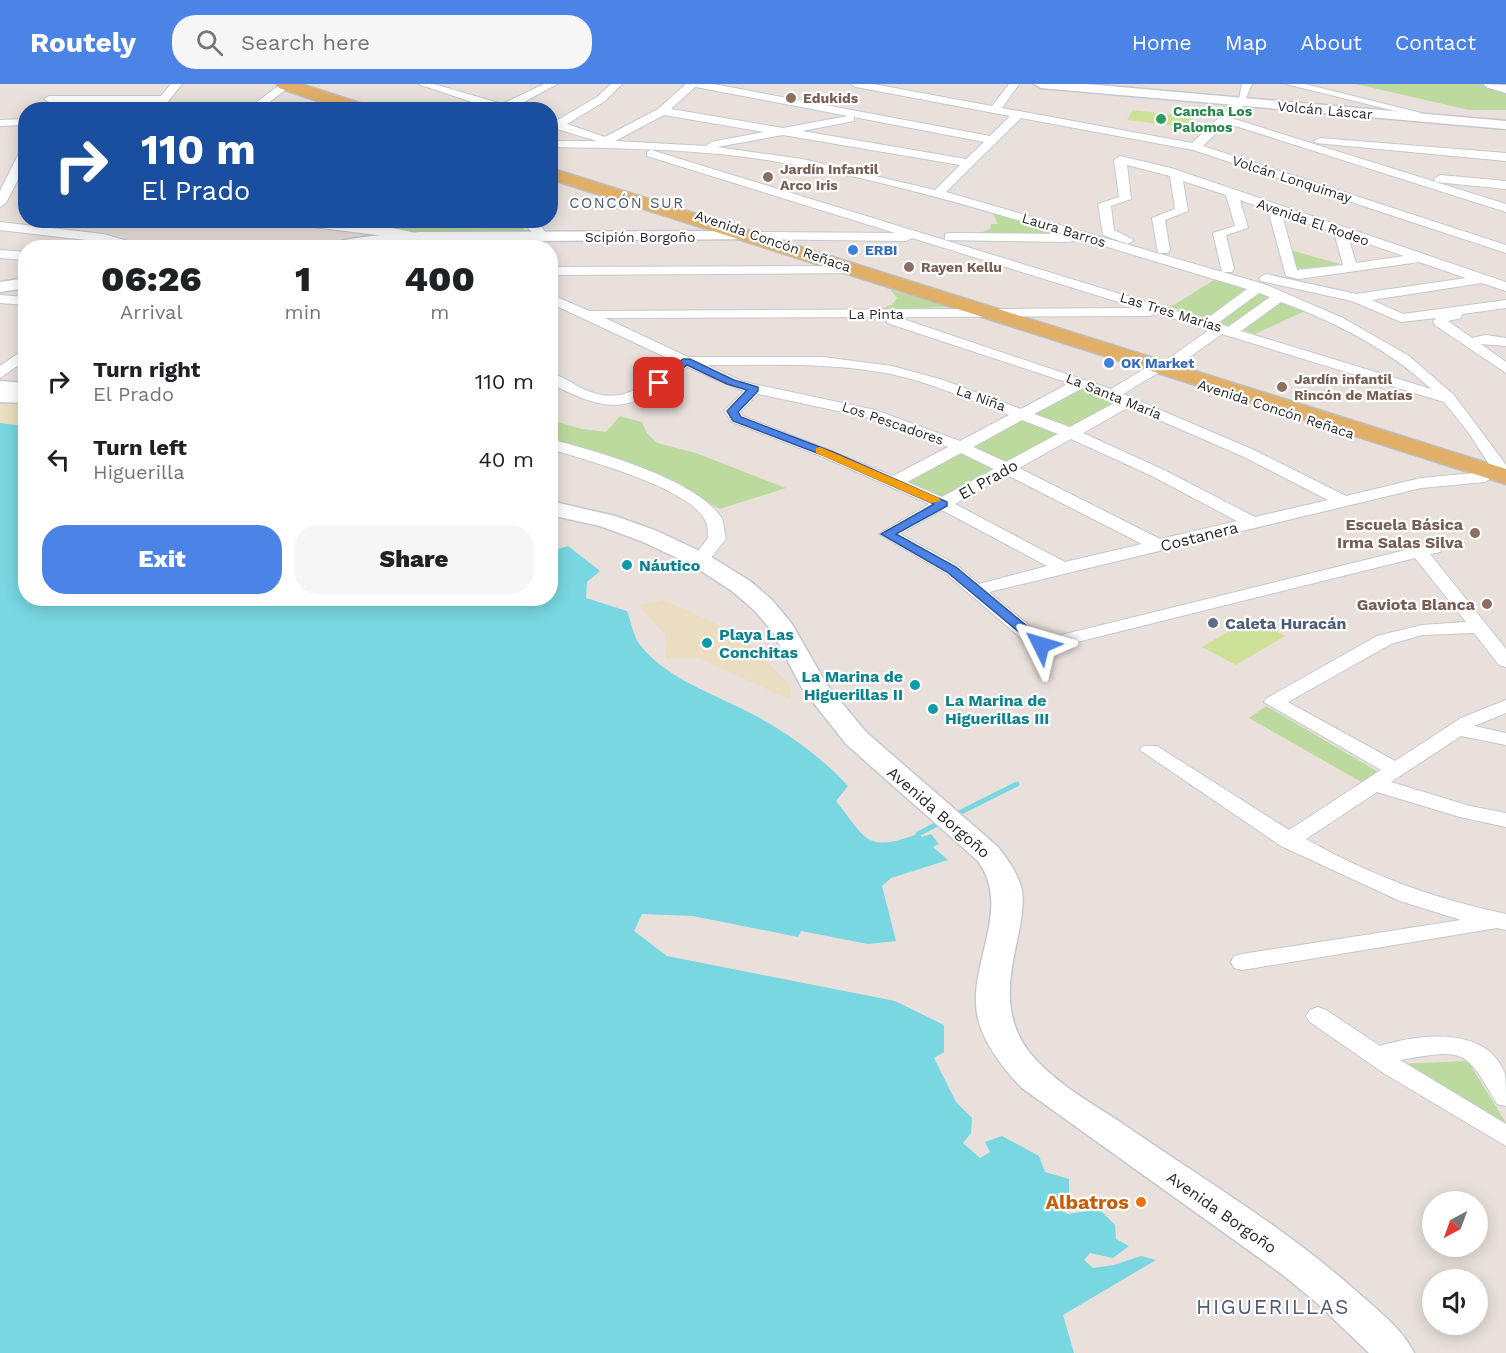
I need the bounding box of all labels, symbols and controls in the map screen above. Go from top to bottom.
search box [172,15,592,69]
text: Routely [30,26,136,59]
icon: search [193,26,226,59]
text: Search here [241,30,370,55]
text: Home [1132,30,1192,55]
text: Map [1225,30,1268,55]
text: About [1301,30,1362,55]
text: Contact [1395,30,1476,55]
place label: Edukids [803,90,859,106]
marker: Edukids [784,91,798,105]
street label: Volcán Láscar [1277,98,1374,122]
place label: Cancha Los Palomos [1173,103,1253,135]
marker: Cancha Los Palomos [1154,112,1168,126]
text: 110 m [141,125,256,174]
icon: right [42,126,120,204]
street label: Volcán Lonquimay [1230,152,1355,206]
place label: Jardín Infantil Arco Iris [780,161,879,193]
marker: Jardín Infantil Arco Iris [761,170,775,184]
text: El Prado [141,175,250,207]
district label: CONCÓN SUR [569,193,685,212]
street label: Avenida El Rodeo [1255,195,1371,249]
street label: Avenida Concón Reñaca [693,207,853,275]
street label: Laura Barros [1020,210,1108,250]
street label: Scipión Borgoño [585,229,695,245]
place label: ERBI [865,242,898,258]
marker: ERBI [846,243,860,257]
text: 06:26 [101,258,202,300]
text: 1 [295,258,311,300]
text: 400 [404,258,475,300]
place label: Rayen Kellu [921,259,1002,275]
marker: Rayen Kellu [902,260,916,274]
street label: Las Tres Marías [1118,289,1224,335]
text: Arrival [120,300,183,324]
text: min [285,300,321,324]
text: m [430,300,449,324]
street label: La Pinta [848,306,904,322]
place label: OK Market [1121,355,1194,371]
marker: OK Market [1102,356,1116,370]
text: Turn right [93,357,200,382]
pin [633,357,684,408]
icon: right [42,365,75,398]
icon: arrive [642,366,675,399]
text: 110 m [475,369,534,394]
street label: La Santa María [1064,370,1164,422]
place label: Jardín infantil Rincón de Matías [1294,371,1413,403]
street label: Avenida Concón Reñaca [1196,376,1356,442]
marker: Jardín infantil Rincón de Matías [1275,380,1289,394]
text: El Prado [93,382,174,406]
street label: La Niña [954,382,1008,414]
street label: Los Pescadores [840,398,946,448]
text: Turn left [93,435,187,460]
icon: left [42,443,75,476]
text: 40 m [478,447,534,472]
street label: El Prado [955,455,1021,503]
text: Higuerilla [93,460,185,484]
place label: Escuela Básica Irma Salas Silva [1337,515,1464,552]
street label: Costanera [1158,518,1240,555]
button: Exit [42,525,282,594]
button: Share [294,525,534,594]
marker: Escuela Básica Irma Salas Silva [1468,526,1482,540]
place label: Náutico [639,556,701,575]
marker: Náutico [620,558,634,572]
place label: Gaviota Blanca [1357,595,1476,614]
marker: Gaviota Blanca [1480,597,1494,611]
position arrow [1009,613,1073,677]
place label: Caleta Huracán [1225,614,1346,633]
marker: Caleta Huracán [1206,616,1220,630]
place label: Playa Las Conchitas [719,625,798,662]
marker: Playa Las Conchitas [700,636,714,650]
place label: La Marina de Higuerillas II [801,667,903,704]
marker: La Marina de Higuerillas II [908,678,922,692]
place label: La Marina de Higuerillas III [945,691,1049,728]
marker: La Marina de Higuerillas III [926,702,940,716]
street label: Avenida Borgoño [883,763,994,862]
street label: Avenida Borgoño [1163,1167,1280,1257]
place label: Albatros [1045,1190,1129,1214]
north arrow [1422,1191,1488,1257]
map controls [1422,1191,1488,1335]
marker: Albatros [1134,1195,1148,1209]
button: sound [1422,1269,1488,1335]
district label: HIGUERILLAS [1196,1294,1350,1319]

